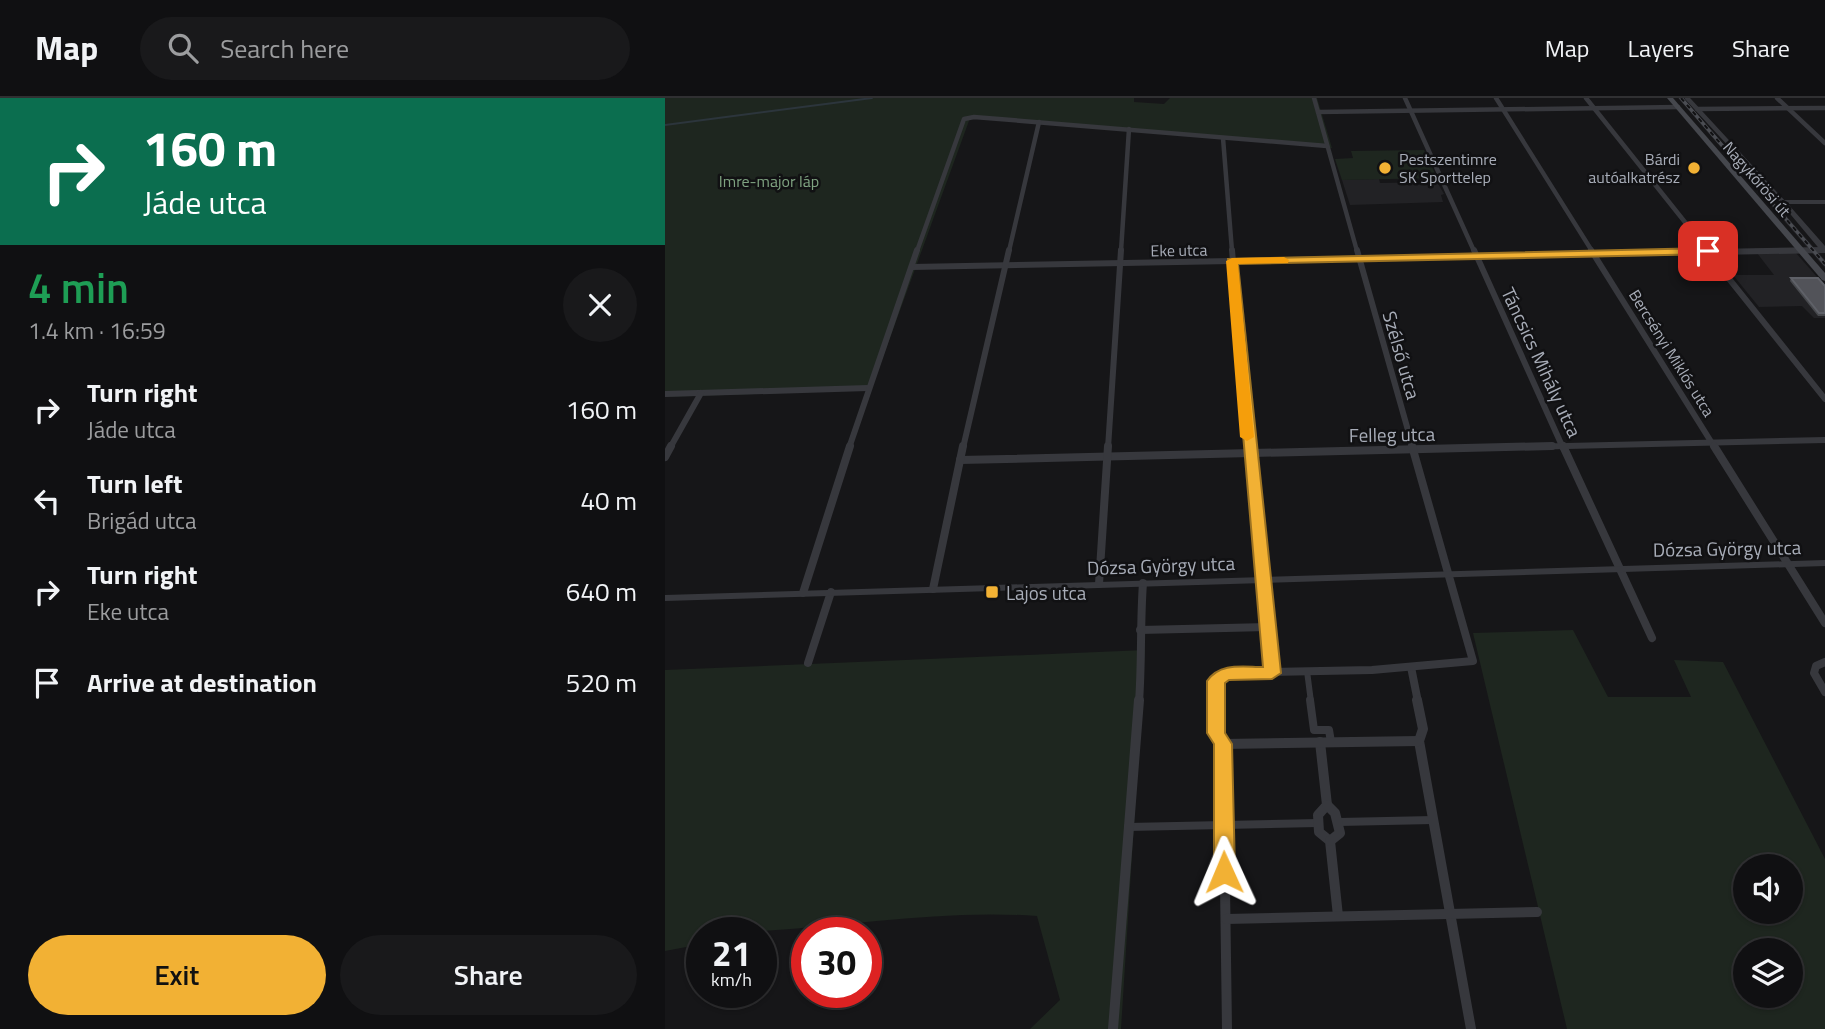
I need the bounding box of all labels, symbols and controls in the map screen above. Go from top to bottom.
search box [140,17,630,80]
text: Map [35,23,98,73]
icon: search [164,29,202,67]
text: Search here [220,29,349,68]
text: Map [1545,30,1590,66]
text: Layers [1628,30,1694,66]
text: Share [1732,30,1790,66]
text: 160 m [143,110,277,185]
icon: right [28,126,119,217]
street label: Nagykőrösi út [1717,136,1797,222]
place label: Pestszentimre SK Sporttelep [1399,147,1497,189]
place label: Bárdi autóalkatrész [1588,147,1680,189]
marker: Pestszentimre SK Sporttelep [1377,160,1393,176]
marker: Bárdi autóalkatrész [1686,160,1702,176]
park label: Imre-major láp [719,169,819,193]
text: Jáde utca [143,178,267,226]
pin [1678,221,1738,281]
icon: arrive [1689,232,1727,270]
street label: Eke utca [1150,238,1208,262]
text: 4 min [28,255,129,319]
button: close [563,268,637,342]
street label: Táncsics Mihály utca [1494,282,1590,442]
street label: Bercsényi Miklós utca [1623,285,1721,421]
street label: Szélső utca [1376,308,1429,403]
text: 1.4 km · 16:59 [28,313,166,348]
text: Turn right [87,373,198,412]
text: 160 m [566,390,637,429]
icon: right [28,391,66,429]
text: Jáde utca [87,412,176,447]
street label: Felleg utca [1349,419,1436,449]
text: Turn left [87,464,182,503]
text: 40 m [580,481,637,520]
icon: left [28,482,66,520]
text: Brigád utca [87,503,197,538]
street label: Dózsa György utca [1653,532,1802,564]
street label: Dózsa György utca [1086,548,1236,582]
text: Turn right [87,555,198,594]
text: 640 m [566,572,637,611]
icon: right [28,573,66,611]
place label: Lajos utca [1006,578,1087,607]
marker: Lajos utca [984,584,1000,600]
text: Eke utca [87,594,169,629]
text: Arrive at destination [87,663,317,702]
text: 520 m [566,663,637,702]
icon: arrive [28,664,66,702]
position arrow [1187,835,1261,909]
map controls [1733,854,1803,1008]
button: sound [1733,854,1803,924]
speed limit sign: 30 [791,917,882,1008]
text: 21 [712,926,751,980]
button: Exit [28,935,326,1015]
button: Share [340,935,637,1015]
button: layers [1733,938,1803,1008]
text: km/h [711,966,752,993]

